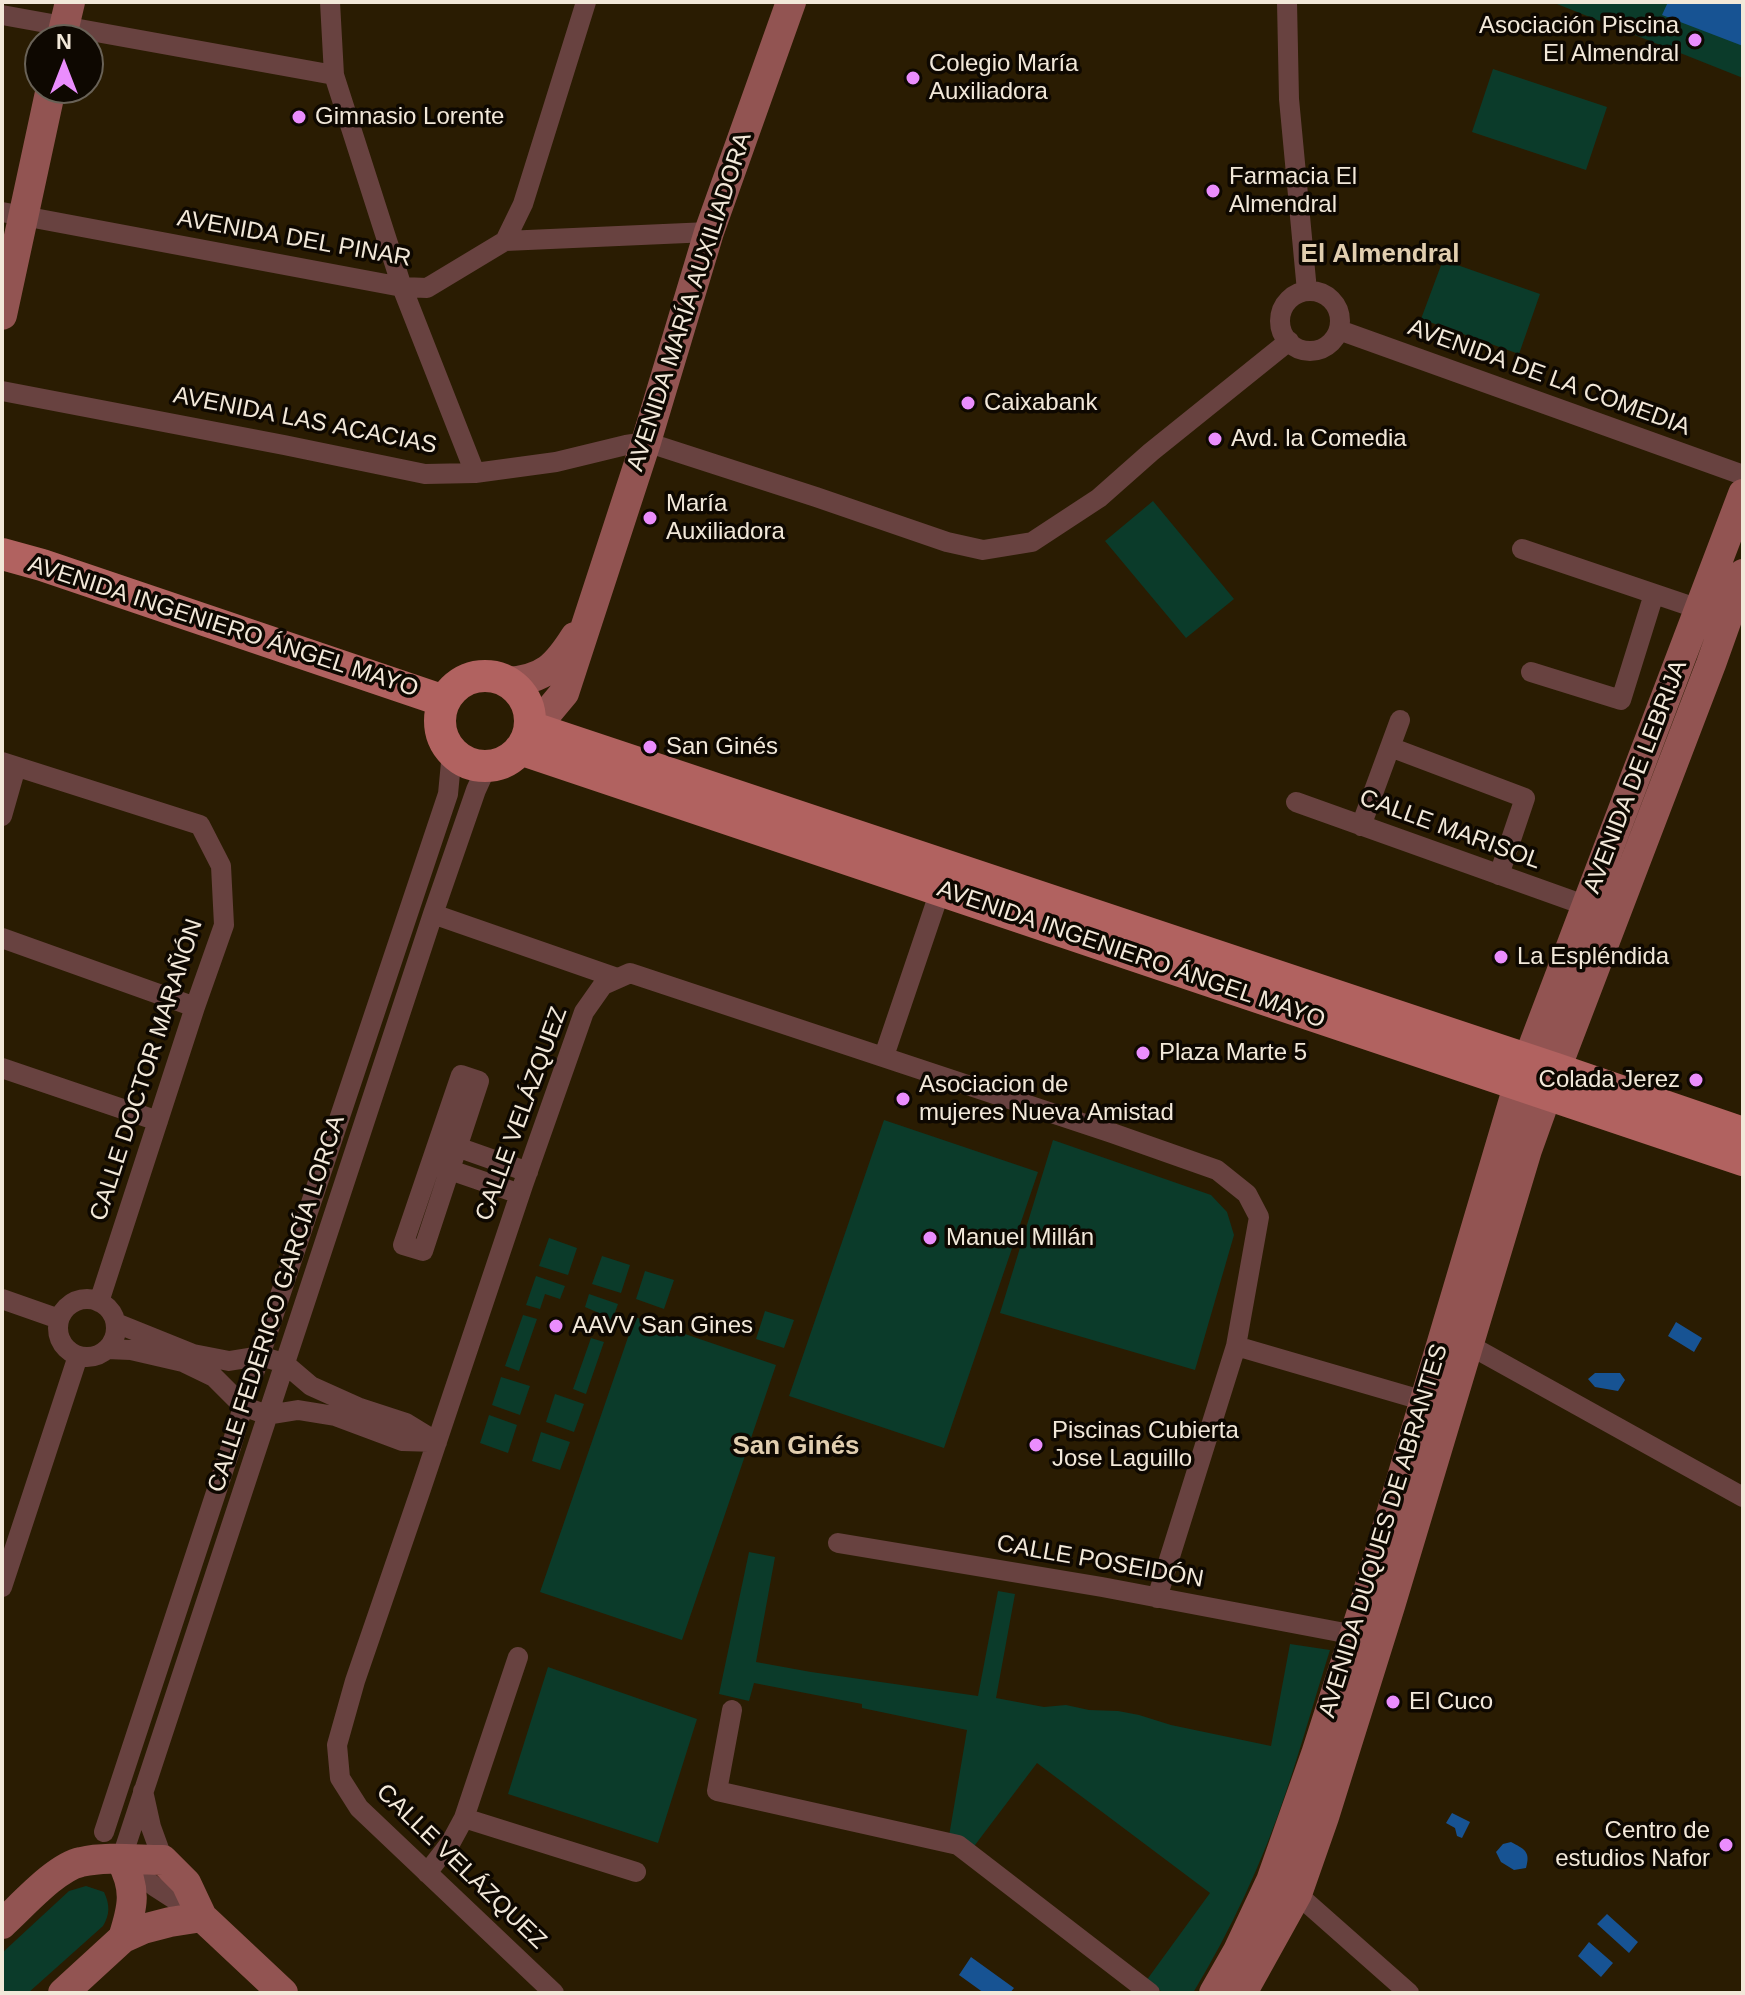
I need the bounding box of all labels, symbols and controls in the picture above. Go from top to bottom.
place label: Asociación Piscina El Almendral [1479,12,1679,68]
north arrow [24,24,104,104]
text: N [56,29,72,54]
marker: Asociación Piscina El Almendral [1686,31,1704,49]
place label: Colegio María Auxiliadora [929,50,1078,106]
marker: Colegio María Auxiliadora [904,69,922,87]
place label: Gimnasio Lorente [315,103,504,131]
marker: Gimnasio Lorente [290,108,308,126]
street label: AVENIDA MARÍA AUXILIADORA [622,129,758,475]
place label: Farmacia El Almendral [1229,163,1357,219]
marker: Farmacia El Almendral [1204,182,1222,200]
street label: AVENIDA DEL PINAR [175,204,413,274]
district label: El Almendral [1301,239,1459,271]
street label: AVENIDA DE LA COMEDIA [1404,313,1694,443]
street label: AVENIDA LAS ACACIAS [171,381,439,461]
place label: Caixabank [984,389,1097,417]
marker: Caixabank [959,394,977,412]
place label: Avd. la Comedia [1231,425,1407,453]
marker: Avd. la Comedia [1206,430,1224,448]
place label: María Auxiliadora [666,490,785,546]
marker: María Auxiliadora [641,509,659,527]
street label: AVENIDA INGENIERO ÁNGEL MAYO [24,550,422,704]
street label: AVENIDA DE LEBRIJA [1578,656,1694,898]
place label: San Ginés [666,733,778,761]
marker: San Ginés [641,738,659,756]
street label: CALLE MARISOL [1355,784,1545,876]
street label: AVENIDA INGENIERO ÁNGEL MAYO [933,875,1329,1035]
street label: CALLE DOCTOR MARAÑÓN [85,915,209,1225]
place label: La Espléndida [1517,943,1669,971]
marker: La Espléndida [1492,948,1510,966]
street label: CALLE VELÁZQUEZ [470,1003,574,1225]
place label: Plaza Marte 5 [1159,1039,1307,1067]
marker: Plaza Marte 5 [1134,1044,1152,1062]
place label: Colada Jerez [1539,1066,1680,1094]
place label: Asociacion de mujeres Nueva Amistad [919,1071,1174,1127]
marker: Colada Jerez [1687,1071,1705,1089]
marker: Asociacion de mujeres Nueva Amistad [894,1090,912,1108]
street label: CALLE FEDERICO GARCÍA LORCA [202,1112,352,1496]
place label: Manuel Millán [946,1224,1094,1252]
marker: Manuel Millán [921,1229,939,1247]
place label: AAVV San Gines [572,1312,753,1340]
marker: AAVV San Gines [547,1317,565,1335]
street label: AVENIDA DUQUES DE ABRANTES [1313,1341,1455,1721]
place label: Piscinas Cubierta Jose Laguillo [1052,1417,1239,1473]
district label: San Ginés [732,1431,860,1463]
marker: Piscinas Cubierta Jose Laguillo [1027,1436,1045,1454]
street label: CALLE POSEIDÓN [994,1530,1206,1594]
place label: El Cuco [1409,1688,1493,1716]
marker: El Cuco [1384,1693,1402,1711]
street label: CALLE VELÁZQUEZ [370,1778,552,1956]
place label: Centro de estudios Nafor [1555,1817,1710,1873]
marker: Centro de estudios Nafor [1717,1836,1735,1854]

